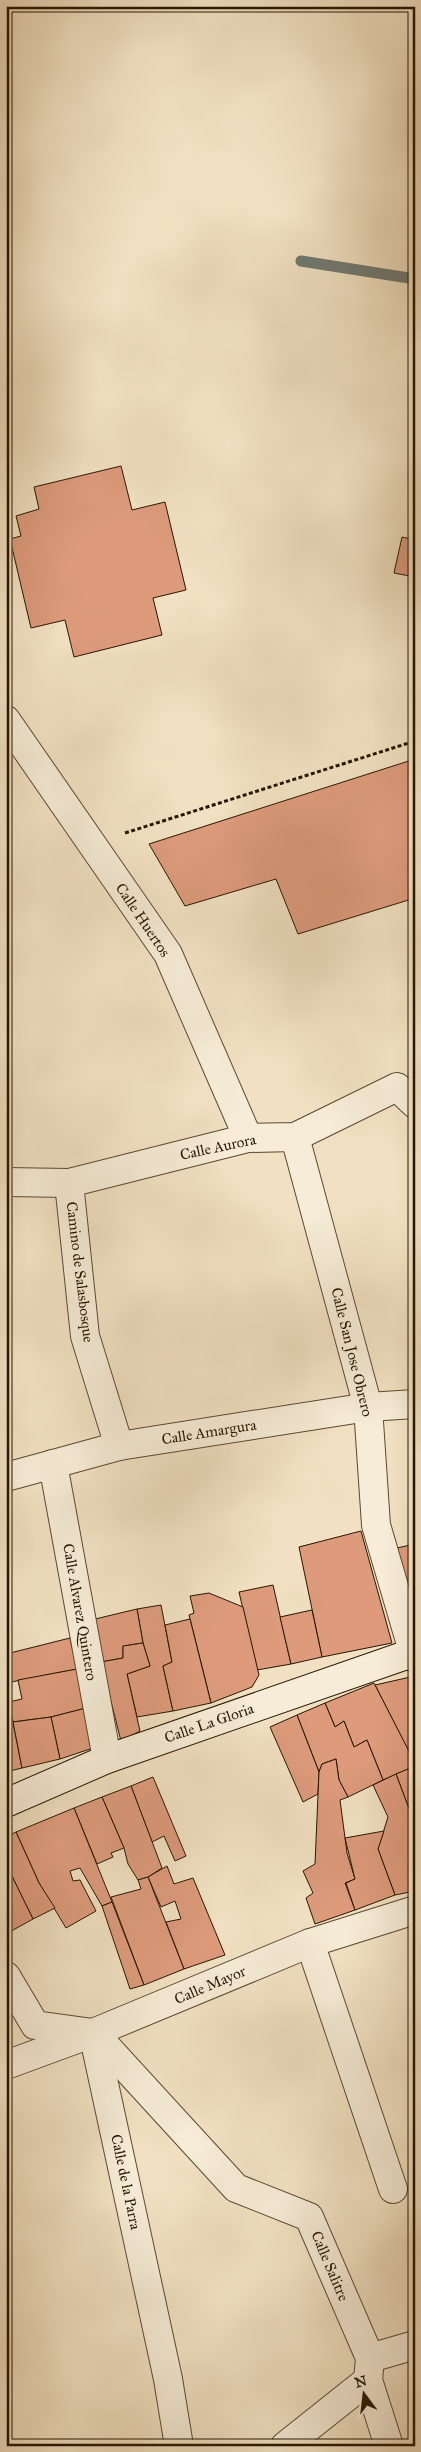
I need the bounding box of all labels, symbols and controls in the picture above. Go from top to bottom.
street label: Calle Huertos [112,880,174,960]
street label: Calle Aurora [178,1130,258,1164]
street label: Camino de Salasbosque [61,1200,98,1344]
street label: Calle San Jose Obrero [326,1286,377,1419]
street label: Calle Amargura [160,1416,258,1448]
street label: Calle Alvarez Quintero [59,1542,101,1682]
street label: Calle La Gloria [162,1699,257,1747]
street label: Calle Mayor [172,1962,249,2008]
street label: Calle de la Parra [107,2133,145,2232]
street label: Calle Salitre [307,2228,353,2304]
north arrow [338,2370,388,2420]
text: N [353,2372,369,2392]

